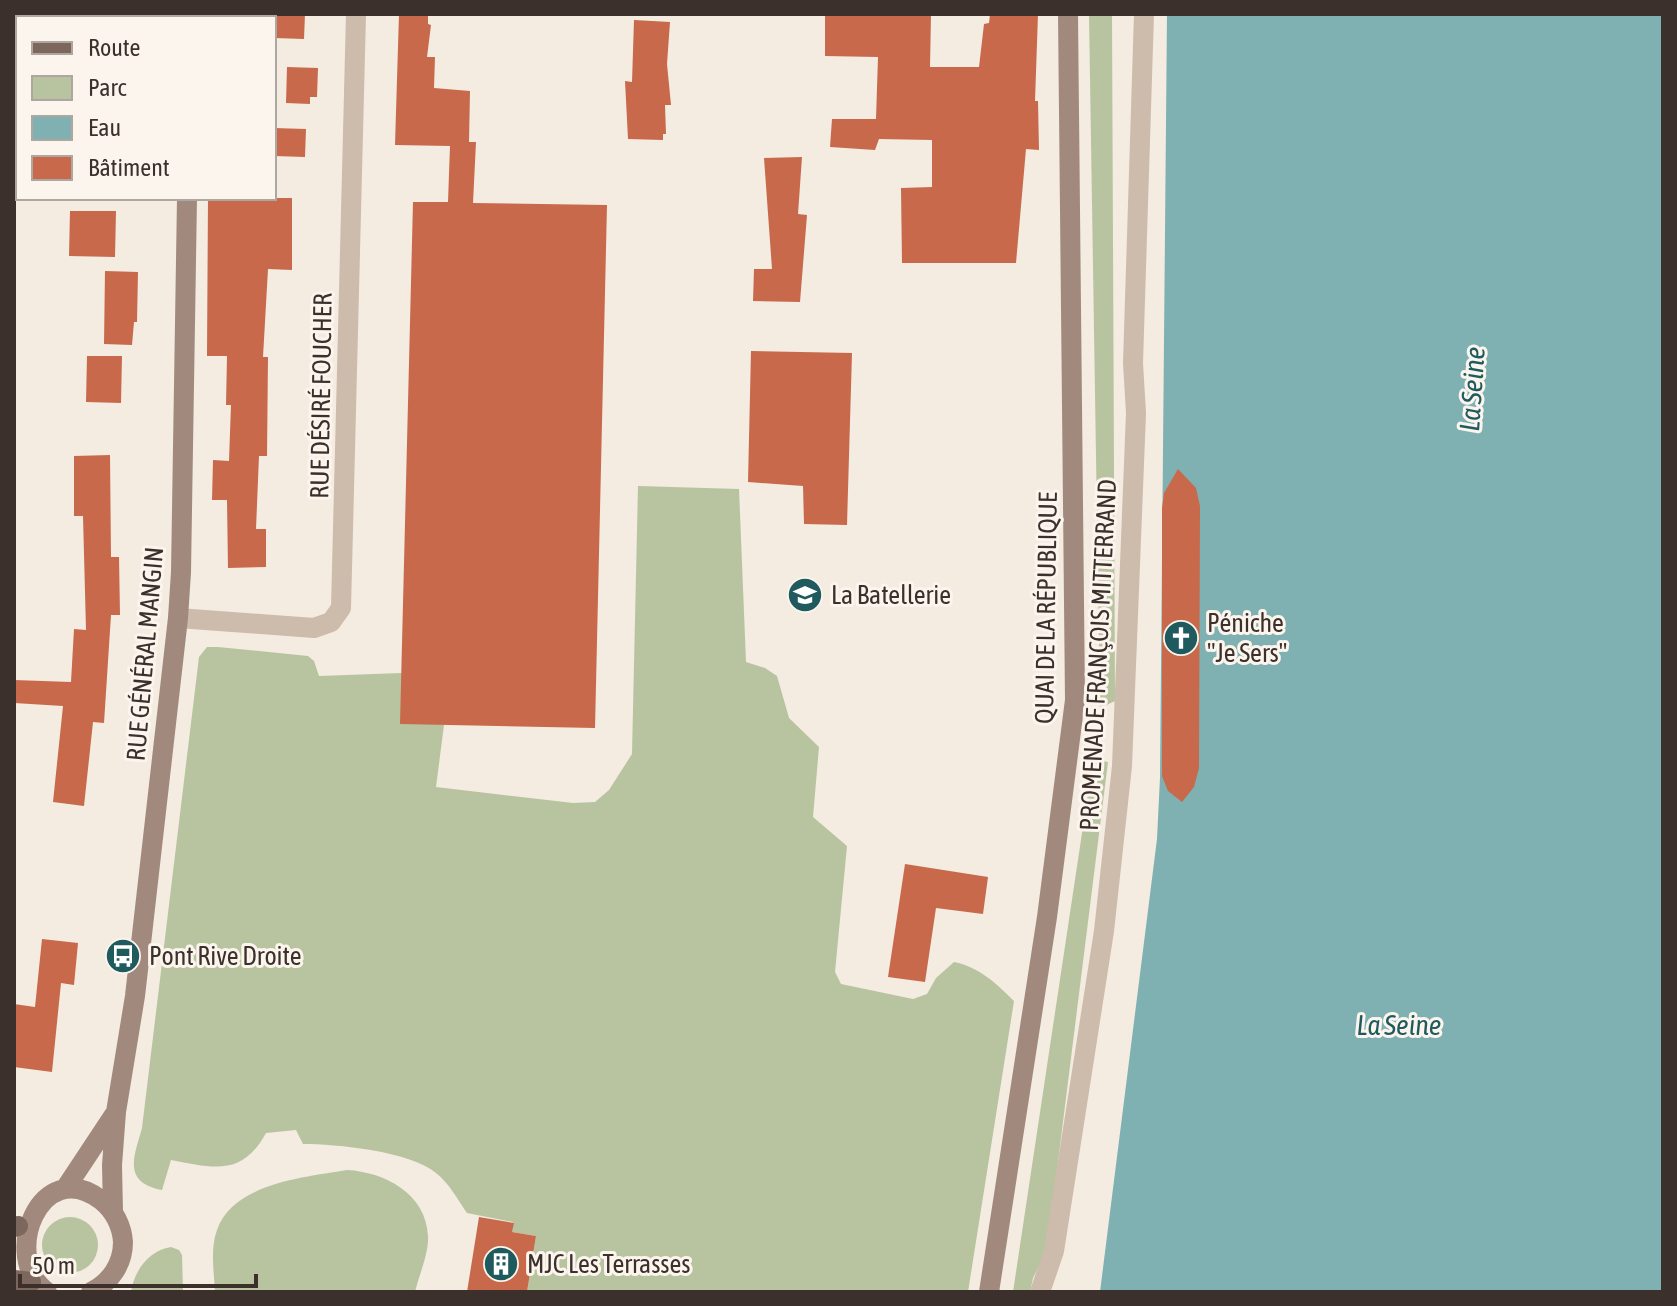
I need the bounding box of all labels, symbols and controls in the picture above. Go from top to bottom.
legend [16,16,276,200]
text: Route [88,34,140,61]
text: Parc [88,74,127,101]
text: Eau [88,114,121,141]
text: Bâtiment [88,154,170,181]
street label: RUE DÉSIRÉ FOUCHER [304,293,338,499]
water label: La Seine [1453,346,1491,432]
street label: PROMENADE FRANÇOIS MITTERRAND [1074,478,1122,832]
street label: QUAI DE LA RÉPUBLIQUE [1029,492,1063,724]
street label: RUE GÉNÉRAL MANGIN [121,546,169,762]
school or university icon: La Batellerie [786,576,824,614]
place label: La Batellerie [831,580,951,610]
place label: Péniche "Je Sers" [1207,608,1287,668]
church icon: Péniche "Je Sers" [1162,619,1200,657]
bus stop icon: Pont Rive Droite [104,937,142,975]
place label: Pont Rive Droite [149,941,302,971]
water label: La Seine [1357,1009,1441,1041]
scale bar [20,1238,256,1288]
building icon: MJC Les Terrasses [482,1245,520,1283]
place label: MJC Les Terrasses [527,1249,691,1279]
text: 50 m [32,1252,75,1279]

